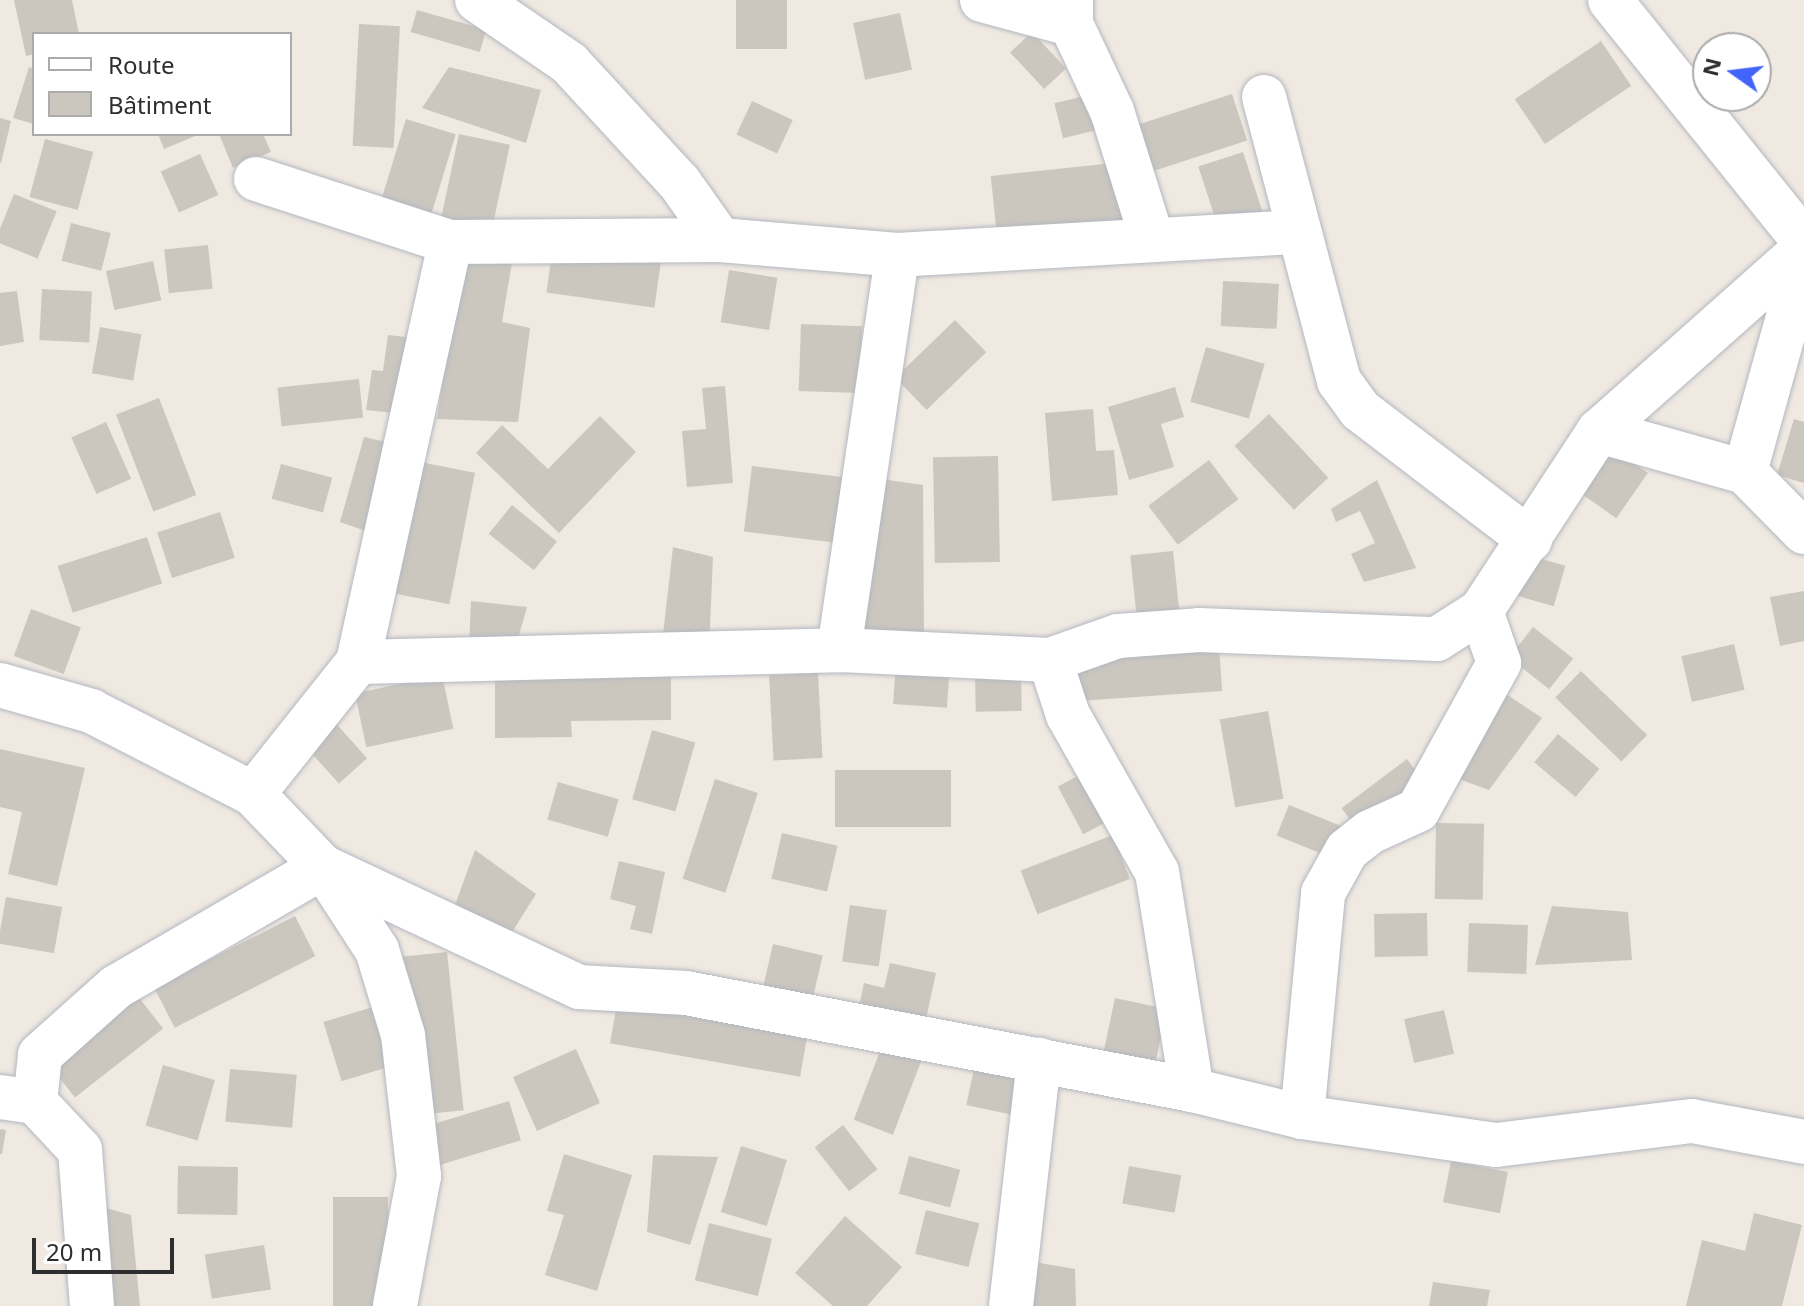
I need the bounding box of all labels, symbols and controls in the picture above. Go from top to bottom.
legend [32,32,292,136]
north arrow [1692,32,1772,112]
text: Route [108,48,174,81]
text: N [1694,54,1727,79]
text: Bâtiment [108,88,211,121]
scale bar [36,1222,178,1272]
text: 20 m [46,1235,102,1268]

